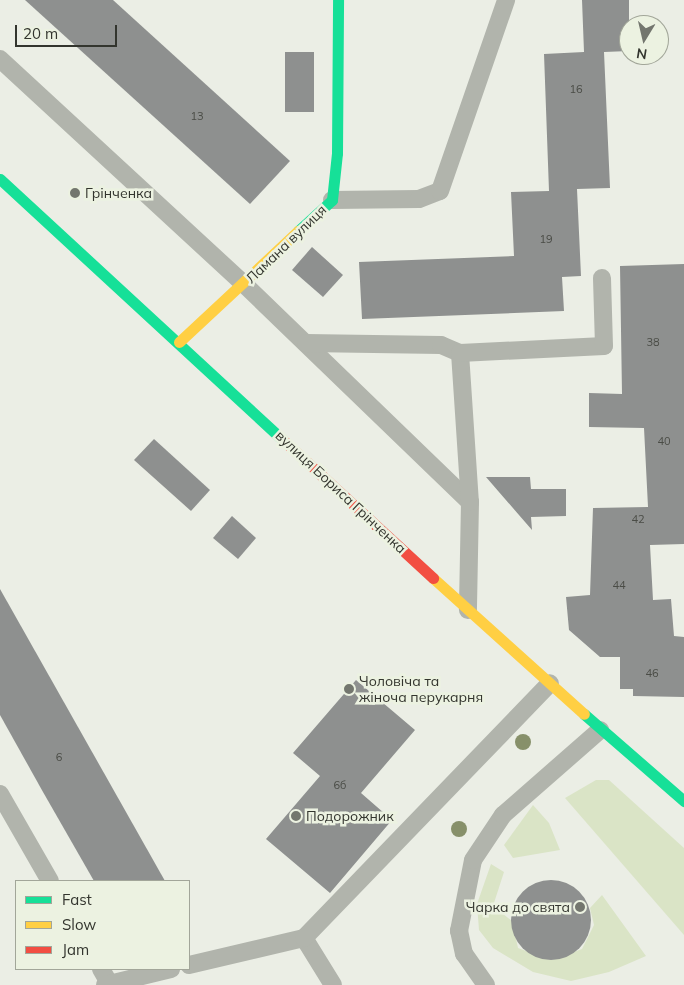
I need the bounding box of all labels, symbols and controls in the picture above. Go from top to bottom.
scale bar [18,15,120,47]
north arrow [619,15,669,65]
text: 20 m [23,24,58,43]
text: N [635,44,648,64]
house number: 16 [569,82,583,96]
house number: 13 [190,109,204,123]
place label: Грінченка [85,185,152,201]
marker: Грінченка [69,187,81,199]
street label: Ламана вулиця [242,201,330,287]
house number: 19 [539,232,553,246]
house number: 38 [646,335,660,349]
street label: вулиця Бориса Грінченка [272,427,410,557]
house number: 40 [657,434,671,448]
house number: 42 [631,512,645,526]
house number: 44 [612,578,626,592]
house number: 46 [645,666,659,680]
place label: Чоловіча та жіноча перукарня [359,673,483,706]
marker: Чоловіча та жіноча перукарня [343,683,355,695]
house number: 6 [56,750,62,764]
house number: 6б [333,778,347,792]
place label: Подорожник [306,808,394,824]
marker: Подорожник [290,810,302,822]
legend [15,880,190,970]
text: Fast [62,890,92,909]
place label: Чарка до свята [466,899,570,915]
marker: Чарка до свята [574,901,586,913]
text: Slow [62,915,96,934]
text: Jam [62,940,89,959]

